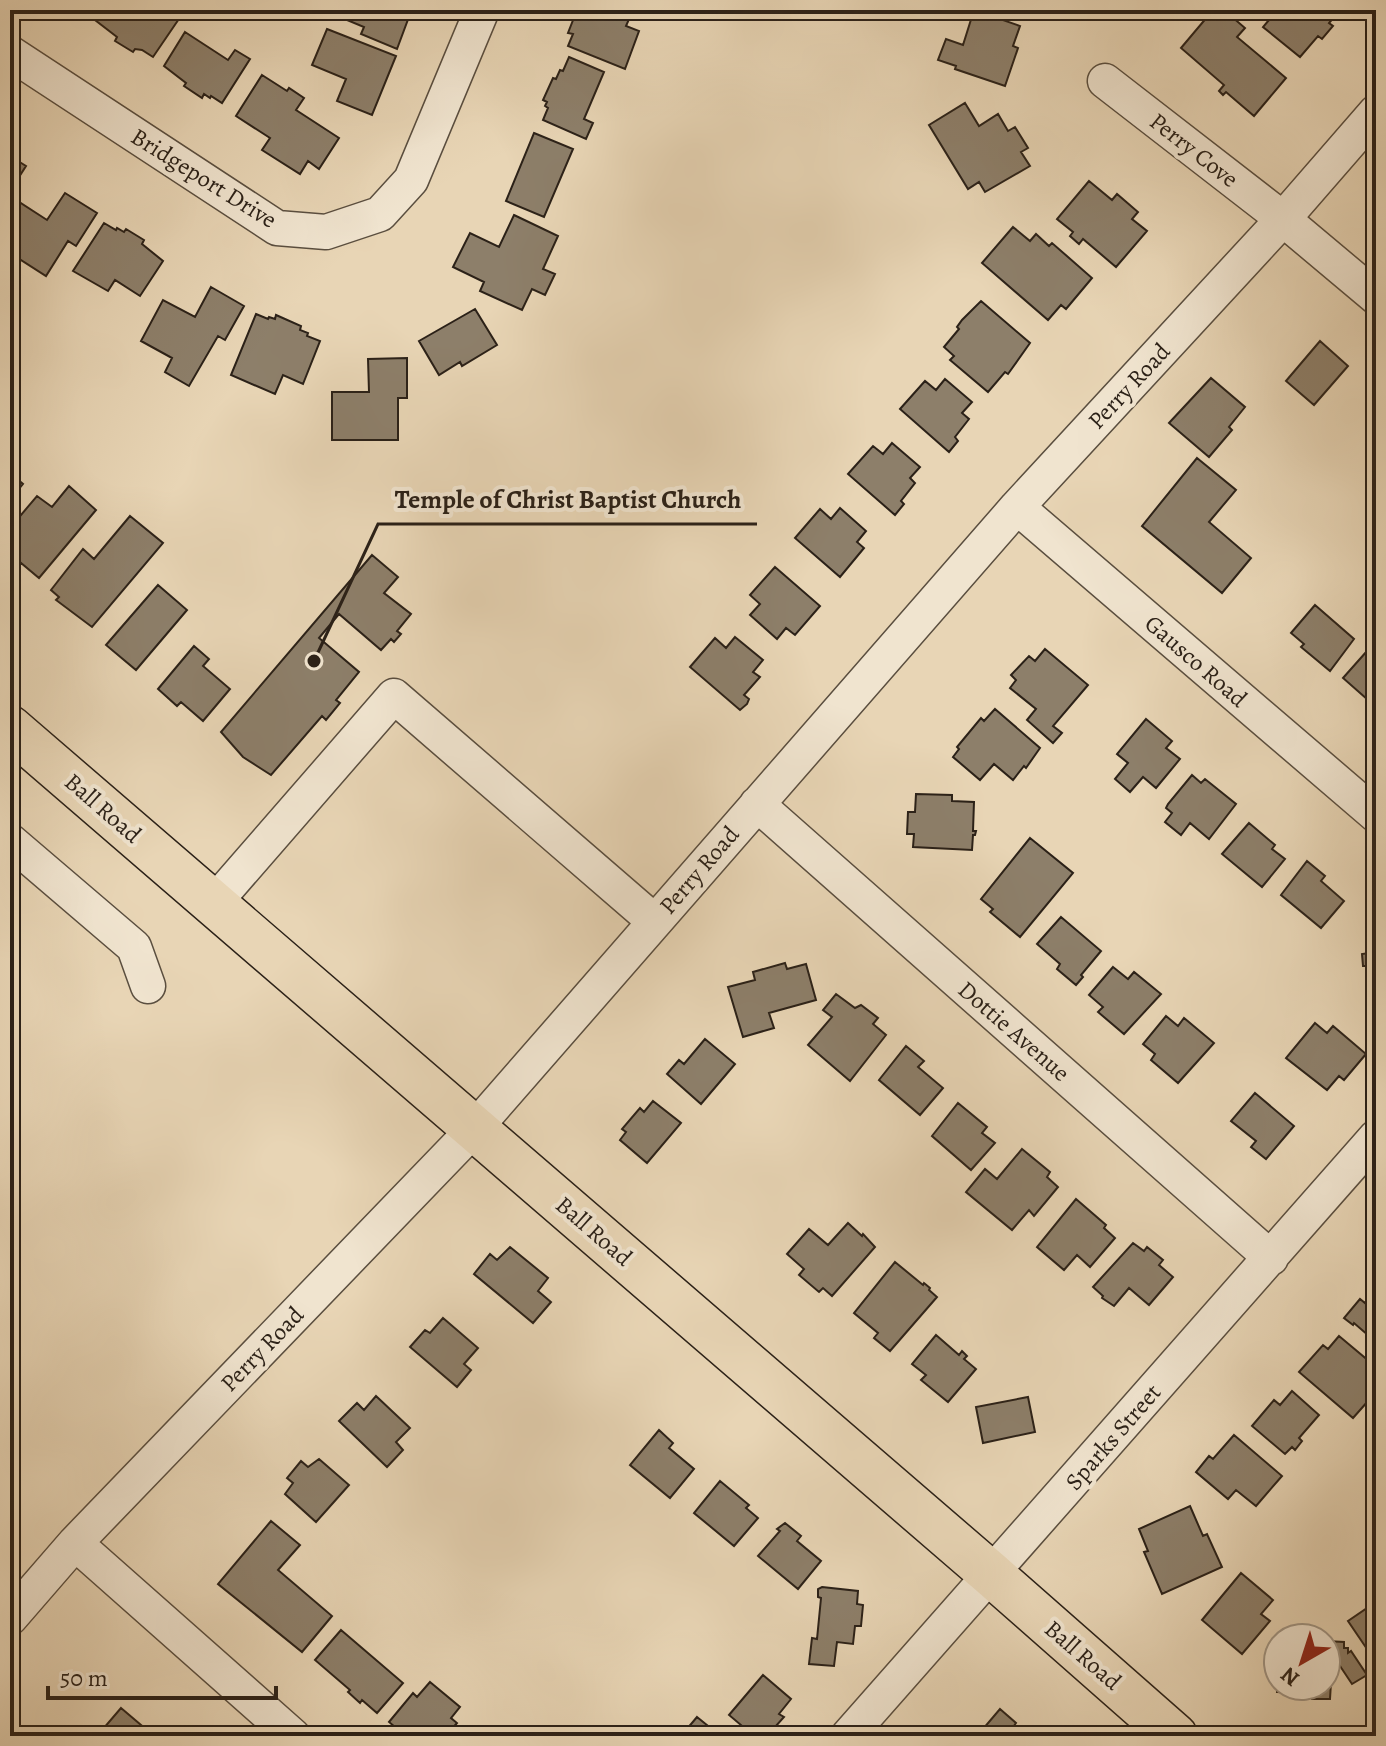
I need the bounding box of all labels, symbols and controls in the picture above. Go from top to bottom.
street label: Perry Cove [1143,105,1245,195]
street label: Bridgeport Drive [125,120,283,236]
street label: Perry Road [1081,336,1177,436]
callout: Temple of Christ Baptist Church [378,474,757,524]
text: Temple of Christ Baptist Church [395,482,741,517]
street label: Gausco Road [1138,608,1254,715]
street label: Ball Road [58,766,148,850]
street label: Perry Road [652,819,746,921]
street label: Dottie Avenue [951,974,1077,1088]
street label: Ball Road [549,1189,639,1273]
street label: Perry Road [213,1299,311,1399]
street label: Sparks Street [1058,1377,1168,1497]
street label: Ball Road [1038,1613,1128,1697]
north arrow [1262,1622,1342,1702]
scale bar [48,1650,276,1700]
text: N [1274,1660,1306,1693]
text: 50 m [60,1662,108,1694]

